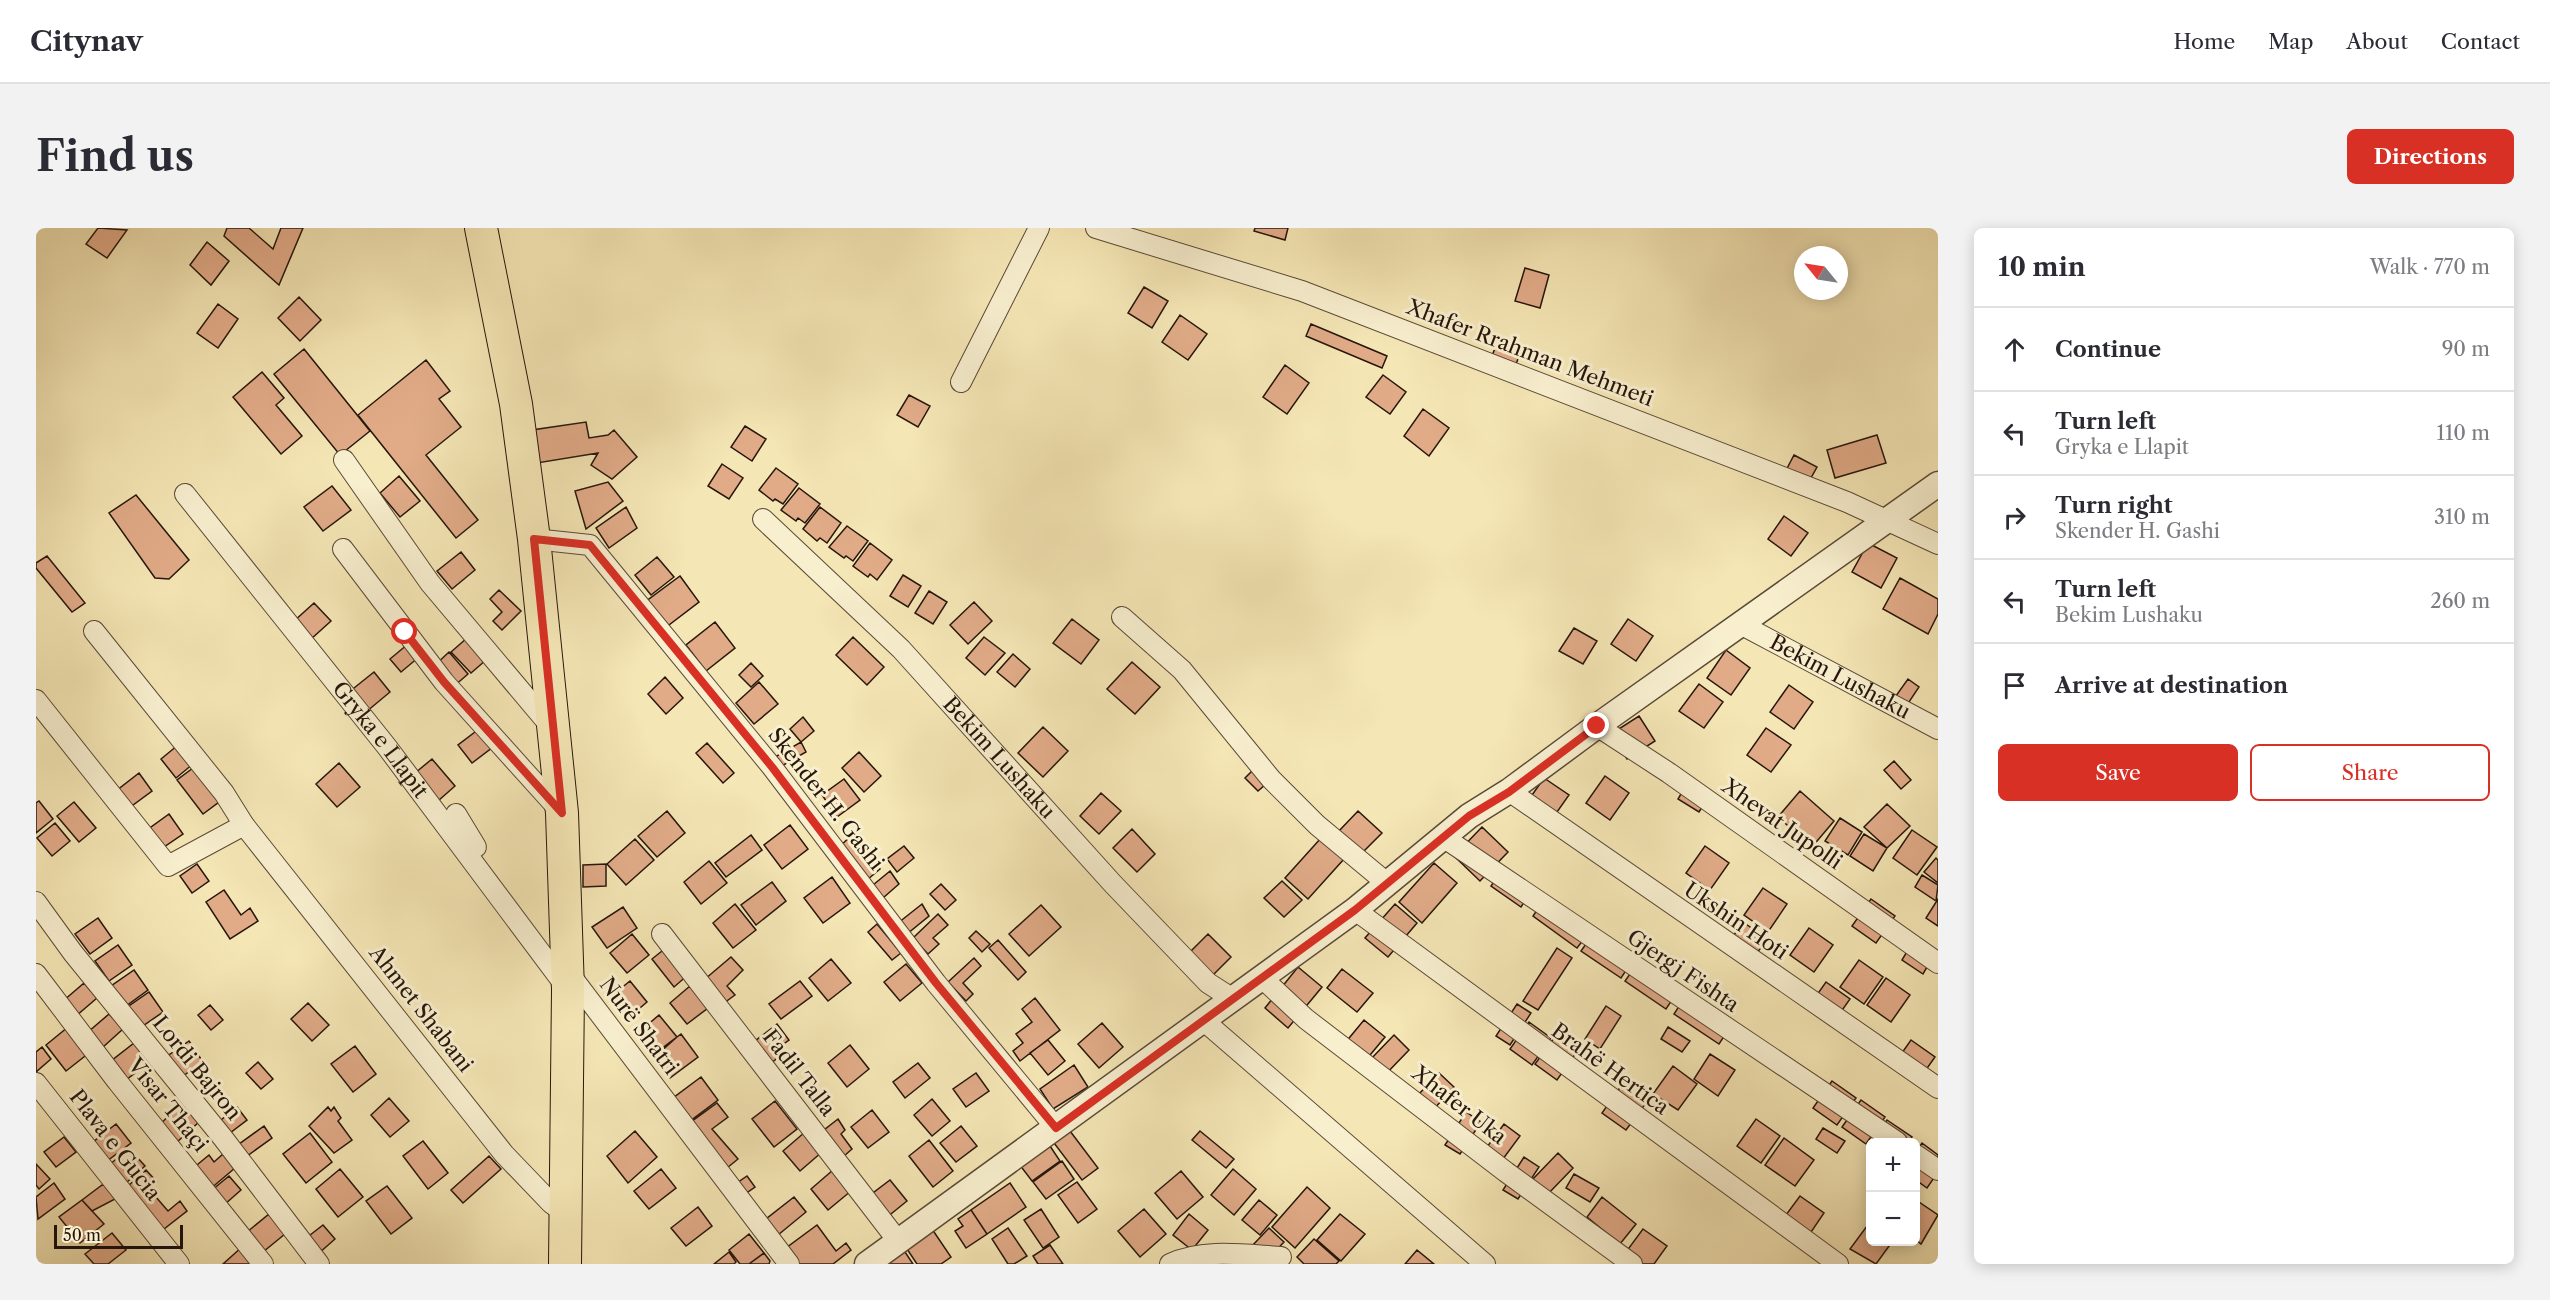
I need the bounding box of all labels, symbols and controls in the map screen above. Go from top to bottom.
text: Citynav [30,24,143,58]
text: Home [2174,29,2235,54]
text: Map [2268,29,2313,54]
text: About [2346,29,2408,54]
text: Contact [2441,29,2520,54]
button: Directions [2347,129,2514,184]
text: Find us [36,130,194,182]
north arrow [1794,246,1848,300]
text: 10 min [1998,251,2086,283]
text: Walk · 770 m [2370,255,2490,279]
street label: Xhafer Rrahman Mehmeti [1402,294,1657,411]
icon: ahead [1998,333,2031,366]
text: Continue [2055,336,2161,363]
text: 90 m [2442,337,2490,361]
text: Turn left [2055,408,2156,435]
icon: left [1998,417,2031,450]
text: 110 m [2437,421,2490,445]
text: Gryka e Llapit [2055,435,2189,459]
text: Turn right [2055,492,2173,519]
icon: right [1998,501,2031,534]
text: 310 m [2434,505,2490,529]
text: Skender H. Gashi [2055,519,2220,543]
text: Turn left [2055,576,2156,603]
icon: left [1998,585,2031,618]
text: 260 m [2430,589,2490,613]
text: Bekim Lushaku [2055,603,2203,627]
route start [391,618,417,644]
street label: Bekim Lushaku [1766,629,1915,724]
icon: arrive [1998,669,2031,702]
text: Arrive at destination [2055,672,2288,699]
street label: Gryka e Llapit [328,676,434,803]
street label: Bekim Lushaku [938,691,1061,823]
route end [1583,712,1609,738]
street label: Skender H. Gashi [763,723,890,875]
button: Save [1998,744,2238,801]
button: Share [2250,744,2490,801]
street label: Xhevat Jupolli [1717,772,1847,874]
street label: Ukshin Hoti [1680,877,1793,964]
street label: Gjergj Fishta [1623,924,1745,1018]
street label: Ahmet Shabani [364,940,478,1077]
street label: Nurë Shatri [595,972,684,1079]
street label: Lordi Bajron [148,1011,247,1125]
street label: Brahë Hertica [1547,1018,1675,1120]
street label: Fadil Talla [758,1024,841,1122]
street label: Visar Thaçi [123,1052,214,1156]
street label: Xhafer Uka [1406,1059,1512,1150]
street label: Plava e Gucia [64,1084,167,1206]
map controls [1866,1138,1920,1246]
button: + [1866,1138,1920,1192]
button: − [1866,1192,1920,1246]
scale bar [54,1222,183,1250]
text: 50 m [63,1225,101,1245]

